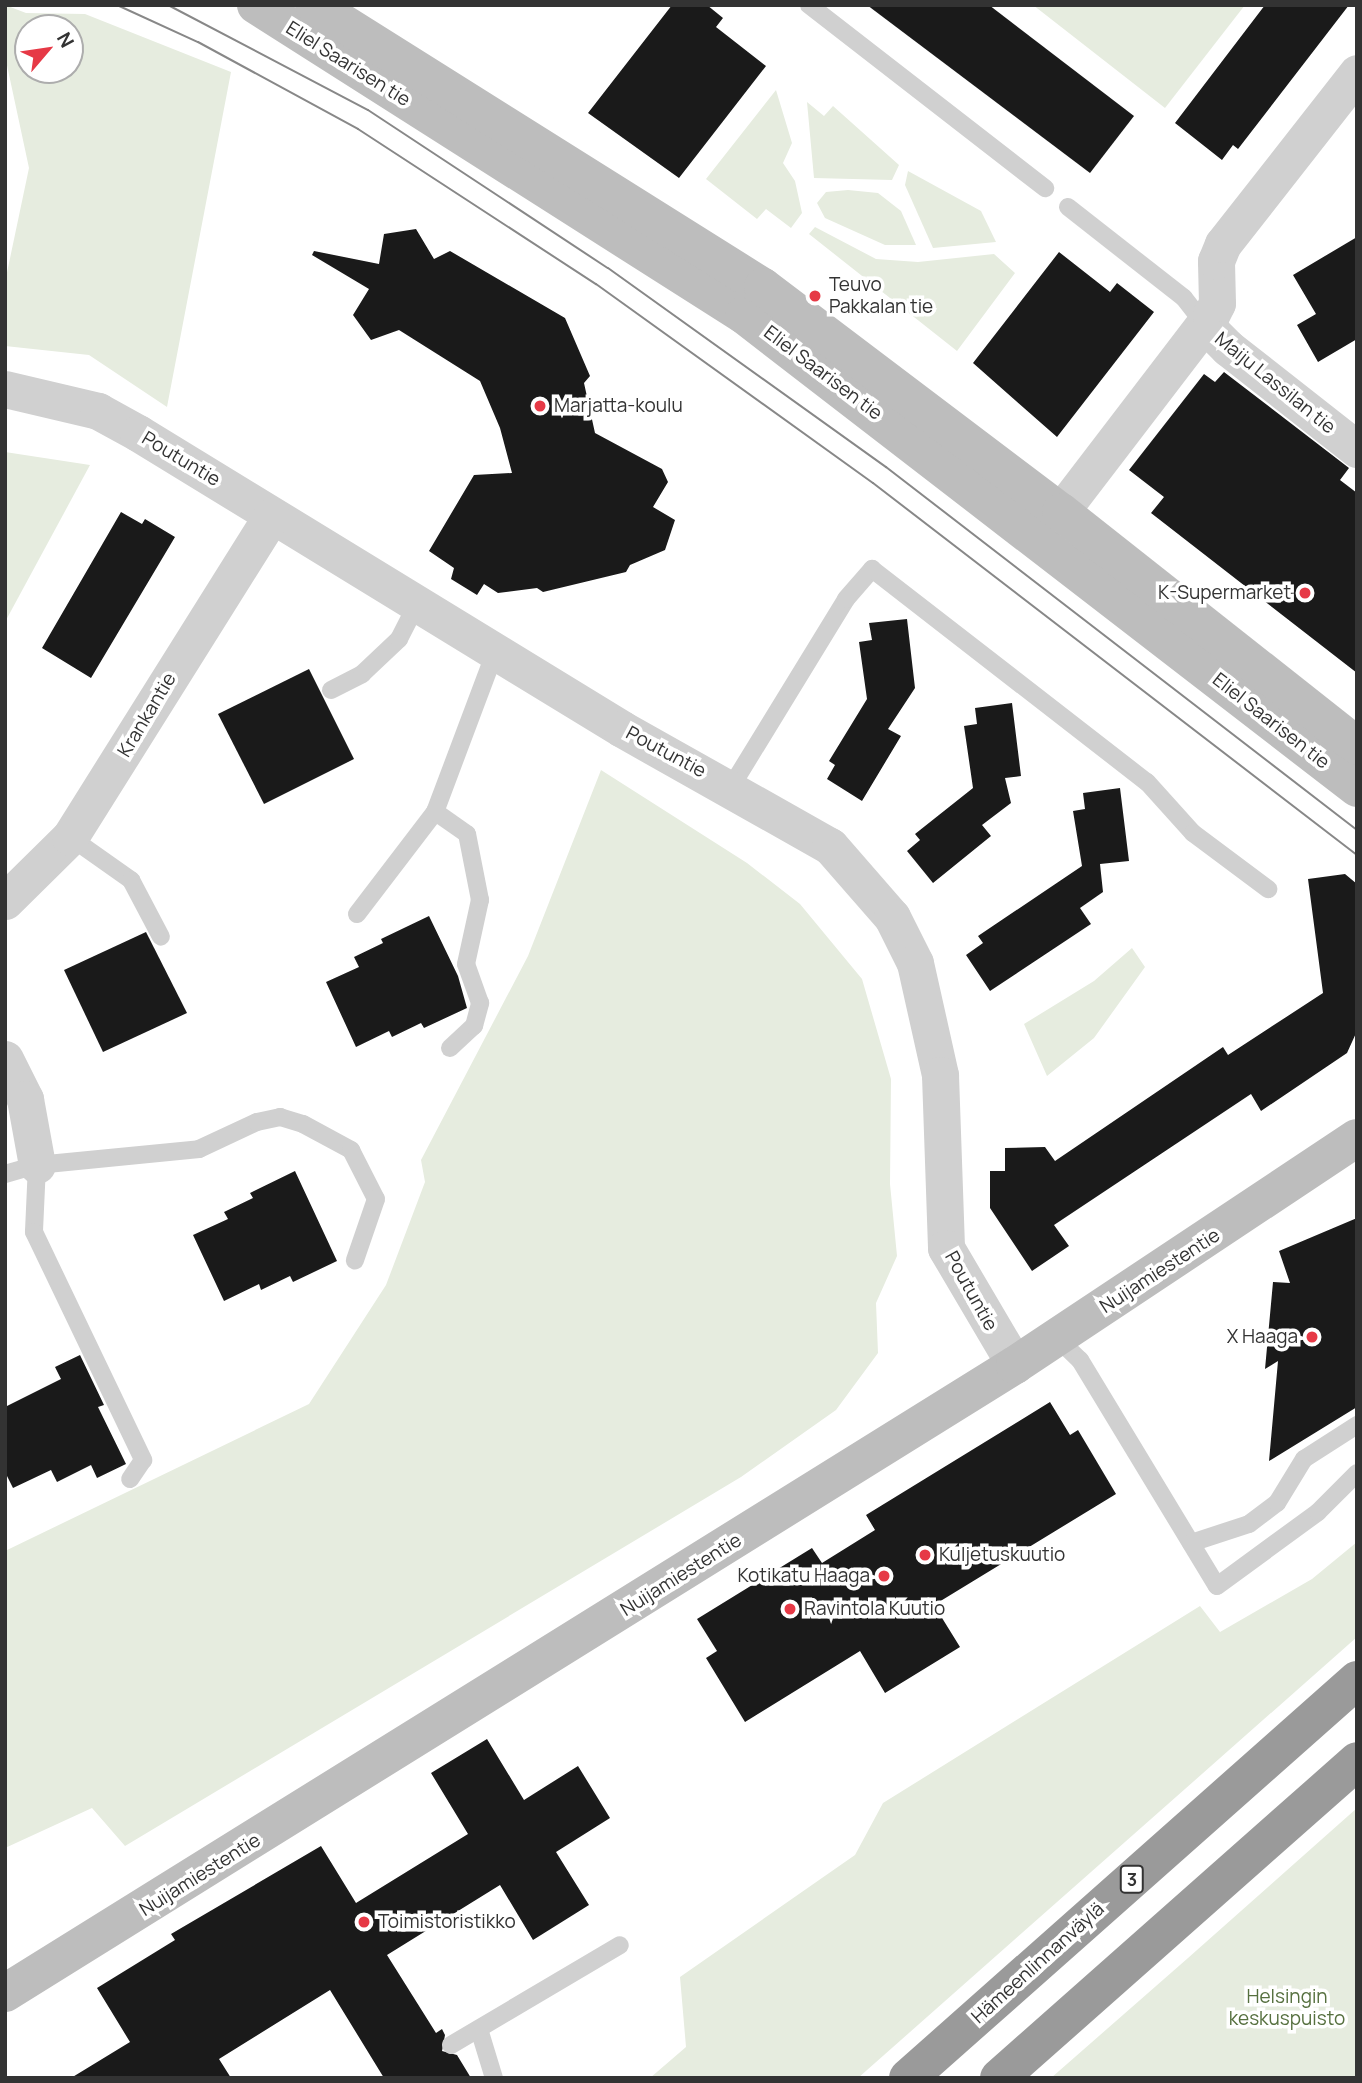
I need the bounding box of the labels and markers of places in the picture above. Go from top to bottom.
place label: Teuvo Pakkalan tie [829,274,933,318]
marker: Teuvo Pakkalan tie [807,288,823,304]
place label: Marjatta-koulu [554,395,683,417]
marker: Marjatta-koulu [532,398,548,414]
place label: K-Supermarket [1158,582,1291,604]
marker: K-Supermarket [1297,585,1313,601]
place label: X Haaga [1227,1326,1298,1348]
marker: X Haaga [1304,1329,1320,1345]
place label: Kuljetuskuutio [939,1544,1065,1566]
marker: Kuljetuskuutio [917,1547,933,1563]
place label: Kotikatu Haaga [738,1565,870,1587]
marker: Kotikatu Haaga [876,1568,892,1584]
place label: Ravintola Kuutio [804,1598,945,1620]
marker: Ravintola Kuutio [782,1601,798,1617]
place label: Toimistoristikko [378,1911,516,1933]
marker: Toimistoristikko [356,1914,372,1930]

